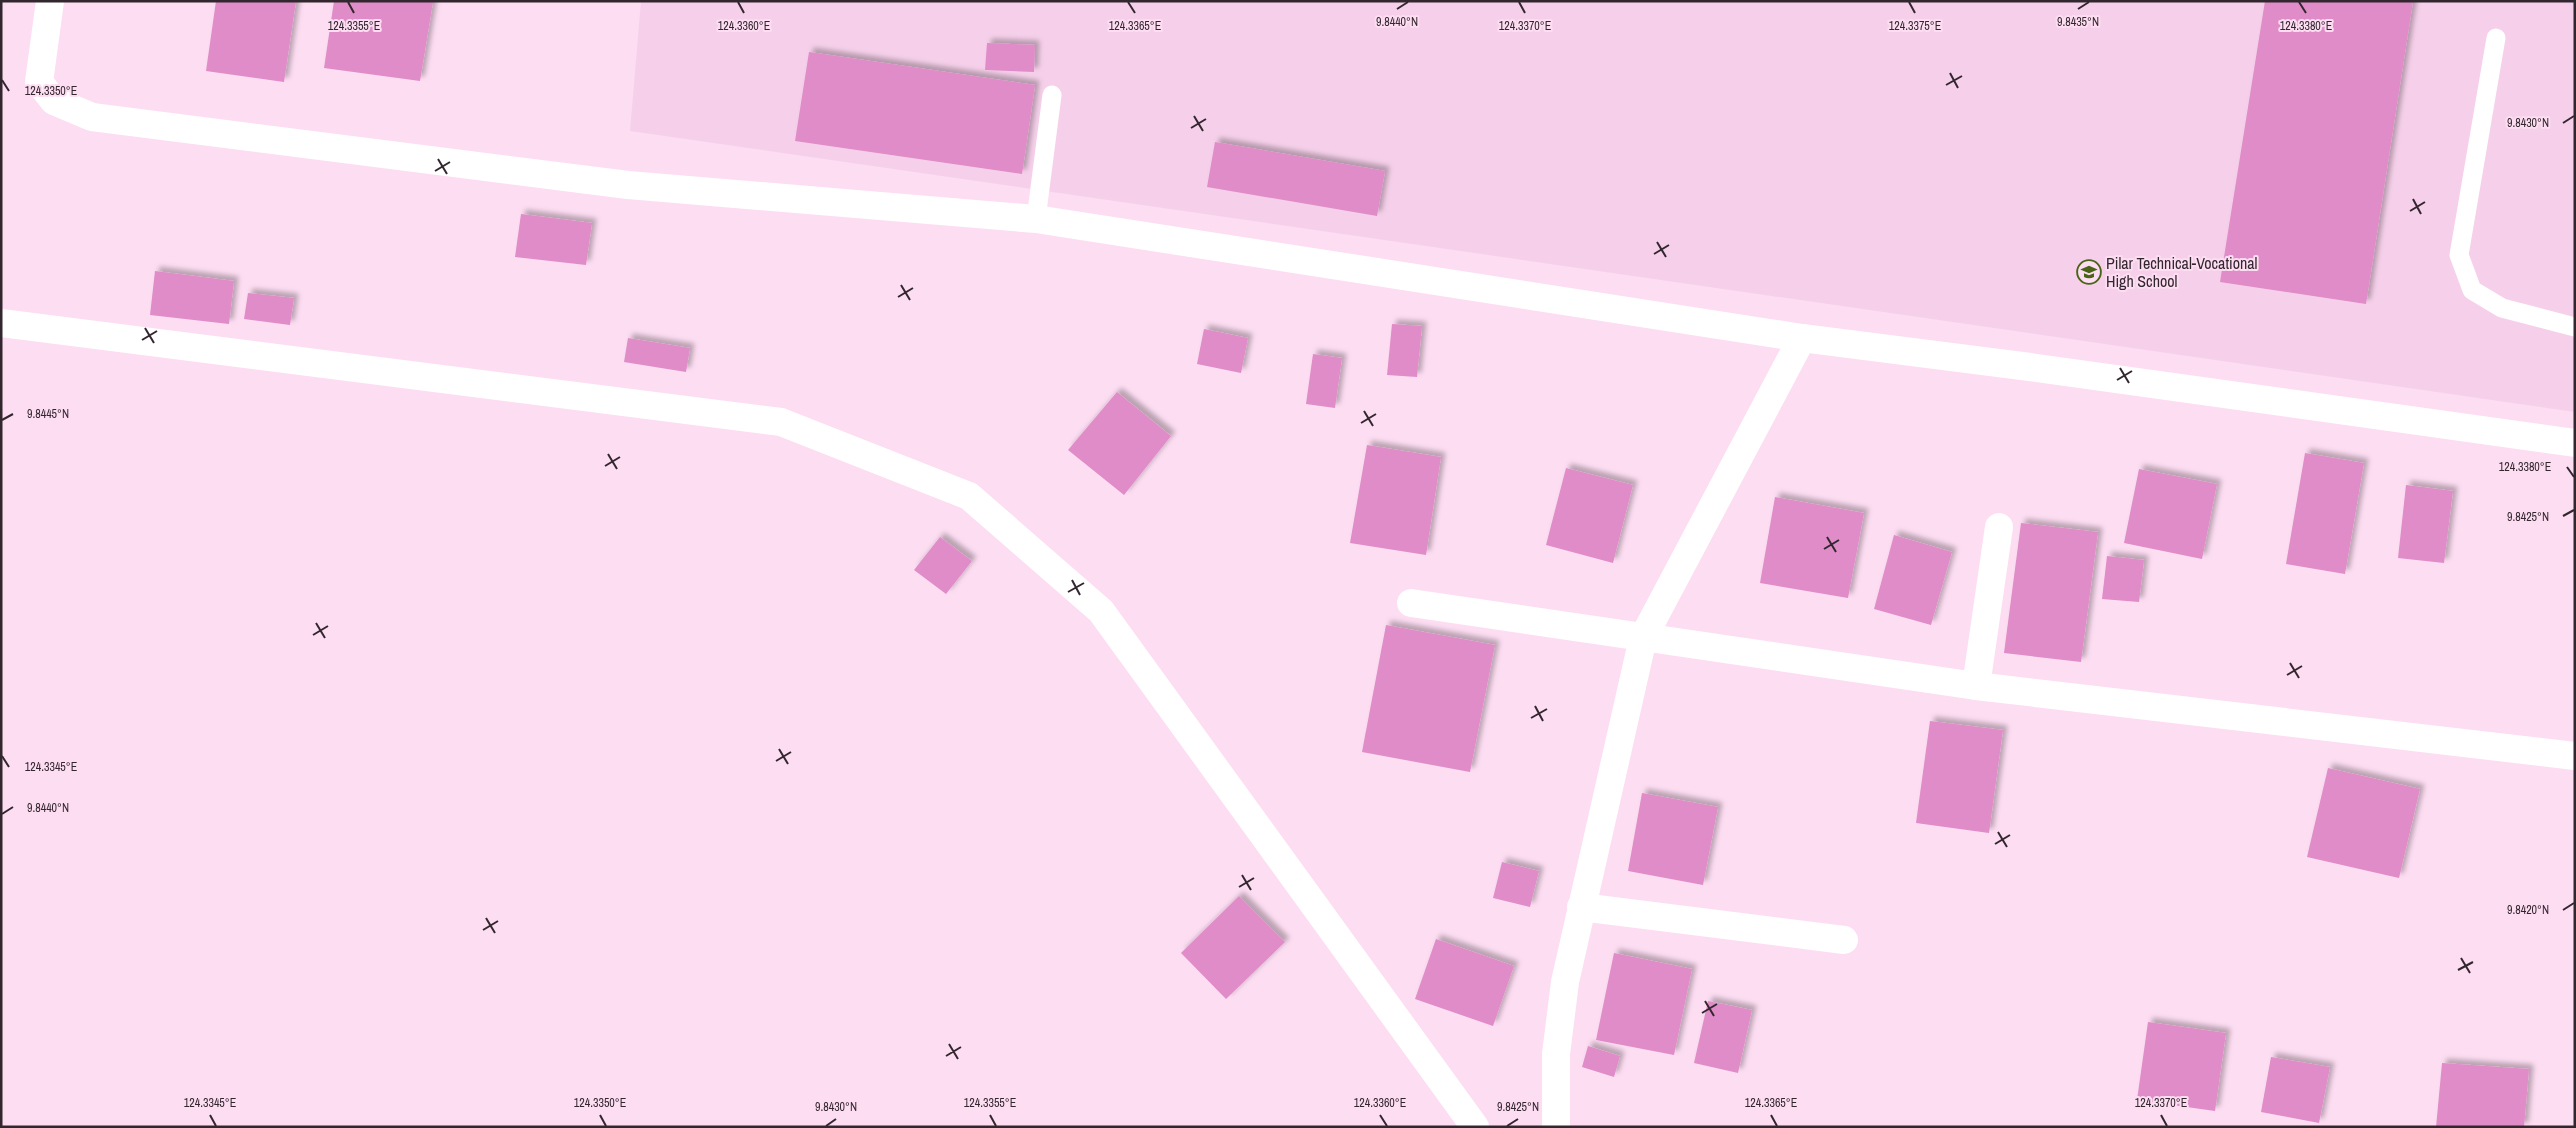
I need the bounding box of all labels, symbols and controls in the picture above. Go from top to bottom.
text: 9.8440°N [1376,14,1418,30]
text: 9.8435°N [2057,14,2099,30]
text: 124.3355°E [328,18,380,34]
text: 124.3360°E [718,18,770,34]
text: 124.3365°E [1109,18,1161,34]
text: 124.3370°E [1499,18,1551,34]
text: 124.3375°E [1889,18,1941,34]
text: 124.3380°E [2280,18,2332,34]
text: 124.3350°E [25,83,77,99]
text: 9.8430°N [2507,115,2549,131]
place label: Pilar Technical-Vocational High School [2106,252,2258,292]
school or university icon: Pilar Technical-Vocational High School [2076,259,2102,285]
text: 9.8445°N [27,406,69,422]
text: 124.3380°E [2499,459,2551,475]
text: 9.8425°N [2507,509,2549,525]
text: 124.3345°E [25,759,77,775]
text: 9.8440°N [27,800,69,816]
text: 9.8420°N [2507,902,2549,918]
text: 124.3345°E [184,1095,236,1111]
text: 124.3350°E [574,1095,626,1111]
text: 124.3355°E [964,1095,1016,1111]
text: 124.3360°E [1354,1095,1406,1111]
text: 124.3365°E [1745,1095,1797,1111]
text: 124.3370°E [2135,1095,2187,1111]
text: 9.8430°N [815,1099,857,1115]
text: 9.8425°N [1497,1099,1539,1115]

